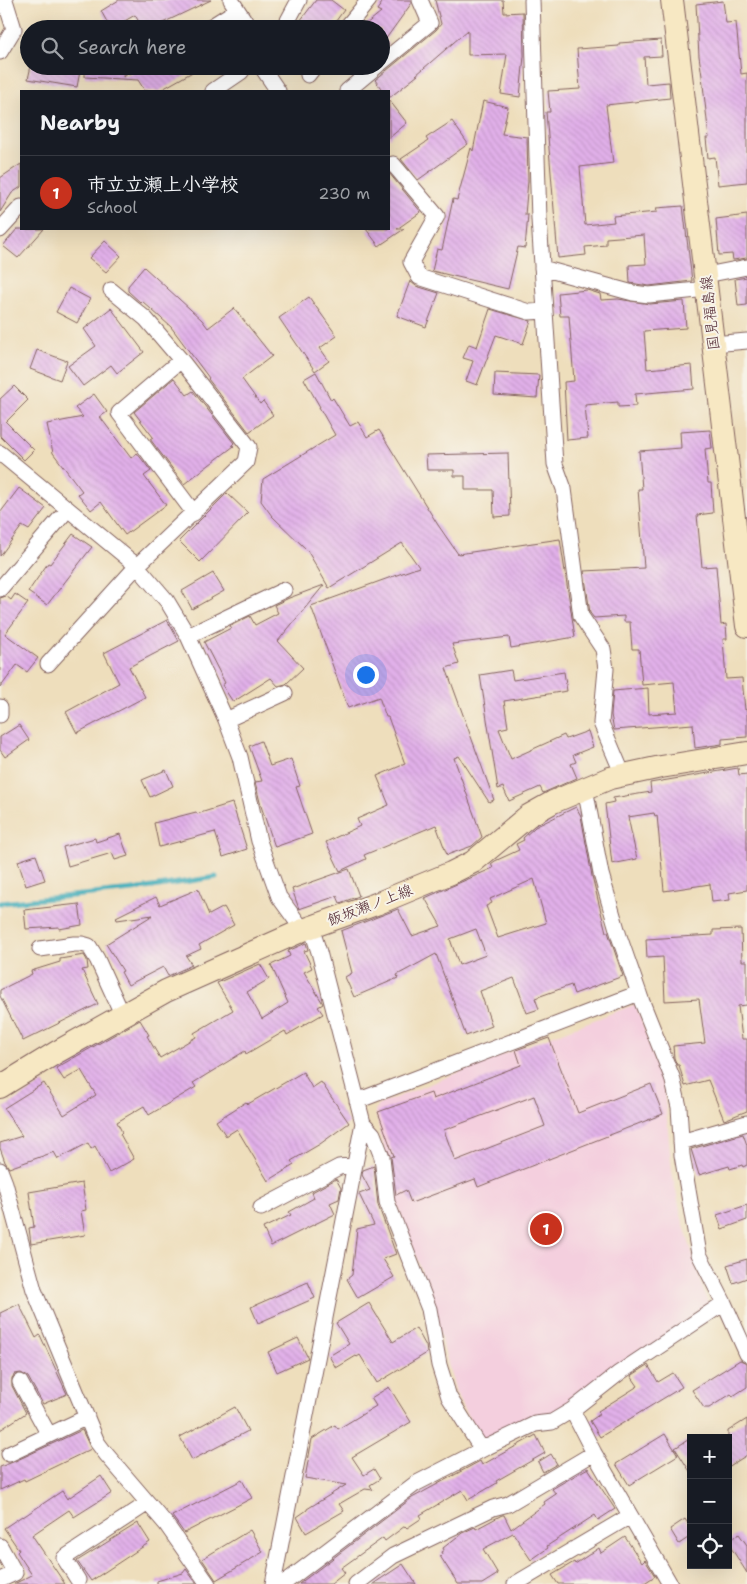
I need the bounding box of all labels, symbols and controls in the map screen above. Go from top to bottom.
search box [20,20,390,75]
icon: search [38,34,66,62]
text: Search here [78,35,187,60]
text: Nearby [40,109,120,137]
text: 市立立瀬上小学校 [87,172,239,197]
text: 1 [52,183,60,204]
text: 230 m [318,183,370,204]
text: School [87,197,137,218]
street label: 国見福島線 [696,275,724,351]
your location [353,662,379,688]
street label: 飯坂瀬ノ上線 [324,880,416,930]
pin: 1 [530,1210,562,1248]
map controls [687,1434,732,1569]
button: + [687,1434,732,1479]
button: − [687,1479,732,1524]
button: locate [687,1524,732,1569]

